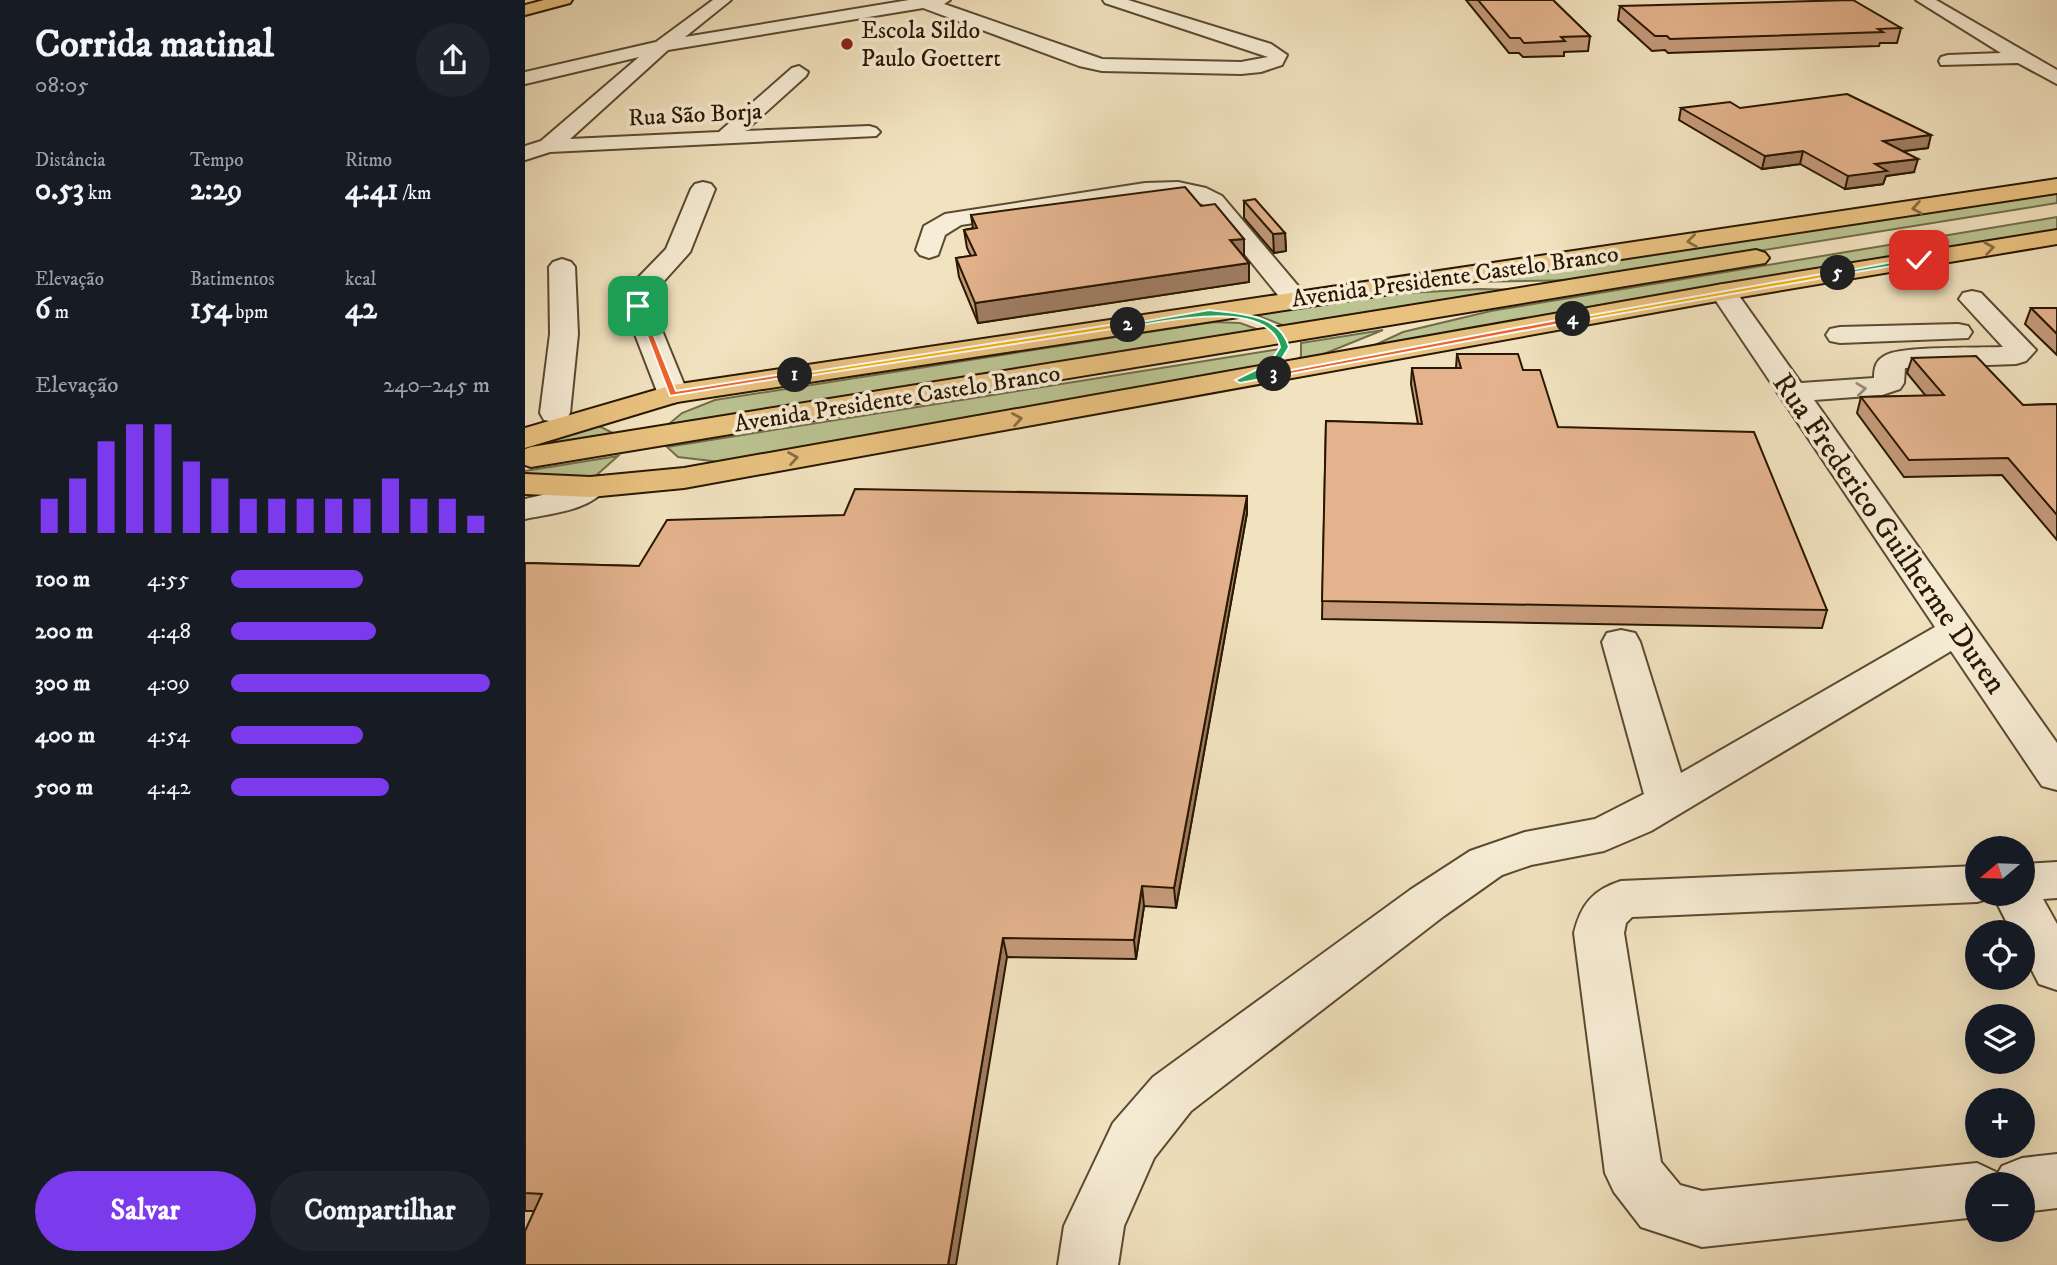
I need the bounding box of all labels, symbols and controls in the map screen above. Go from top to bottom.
place label: Escola Sildo Paulo Goettert [861,16,1001,74]
text: Corrida matinal [35,21,274,69]
button: share [416,23,490,97]
marker: Escola Sildo Paulo Goettert [839,36,855,52]
text: 08:05 [35,71,89,100]
street label: Rua São Borja [627,96,764,133]
text: Distância [35,149,106,172]
text: Tempo [190,149,243,172]
text: Ritmo [345,149,392,172]
text: 0.53 [35,172,84,209]
text: 2:29 [190,172,242,209]
text: 4:41 [345,172,398,209]
text: km [84,182,112,205]
text: /km [398,182,431,205]
one-way arrow [1911,200,1923,215]
pin [1889,230,1949,290]
one-way arrow [1686,233,1698,248]
street label: Avenida Presidente Castelo Branco [1290,239,1621,315]
icon: check [1900,241,1938,279]
one-way arrow [1983,241,1995,256]
pin: 5 [1821,256,1855,290]
text: 5 [1833,261,1842,284]
text: Elevação [35,268,104,291]
text: Batimentos [190,268,275,291]
text: kcal [345,268,376,291]
pin [608,276,668,336]
icon: arrive [619,287,657,325]
text: 6 [35,291,51,328]
text: 154 [190,291,231,328]
text: 42 [345,291,377,328]
text: m [51,301,69,324]
text: bpm [231,301,268,324]
pin: 4 [1555,302,1591,336]
text: 4 [1567,307,1578,330]
pin: 2 [1111,308,1145,342]
text: 2 [1123,313,1132,336]
pin: 3 [1257,356,1291,392]
street label: Avenida Presidente Castelo Branco [732,358,1062,440]
pin: 1 [777,358,813,392]
text: 3 [1270,362,1277,385]
text: 1 [791,363,798,386]
street label: Rua Frederico Guilherme Duren [1764,366,2014,702]
text: Elevação [35,371,118,400]
text: 240–245 m [383,371,490,400]
one-way arrow [1855,382,1866,397]
one-way arrow [1011,412,1023,427]
one-way arrow [787,451,799,466]
text: 100 m [35,565,90,594]
text: 4:55 [147,565,189,594]
text: 200 m [35,617,93,646]
text: 4:48 [147,617,191,646]
text: 300 m [35,669,91,698]
text: 4:09 [147,669,190,698]
text: 400 m [35,721,95,750]
text: 4:54 [147,721,190,750]
text: 500 m [35,773,93,802]
text: 4:42 [147,773,191,802]
north arrow [1965,836,2035,906]
map controls [1965,836,2035,1242]
button: locate [1965,920,2035,990]
button: layers [1965,1004,2035,1074]
button: + [1965,1088,2035,1158]
button: Salvar [35,1171,256,1251]
button: Compartilhar [270,1171,490,1251]
button: − [1965,1172,2035,1242]

